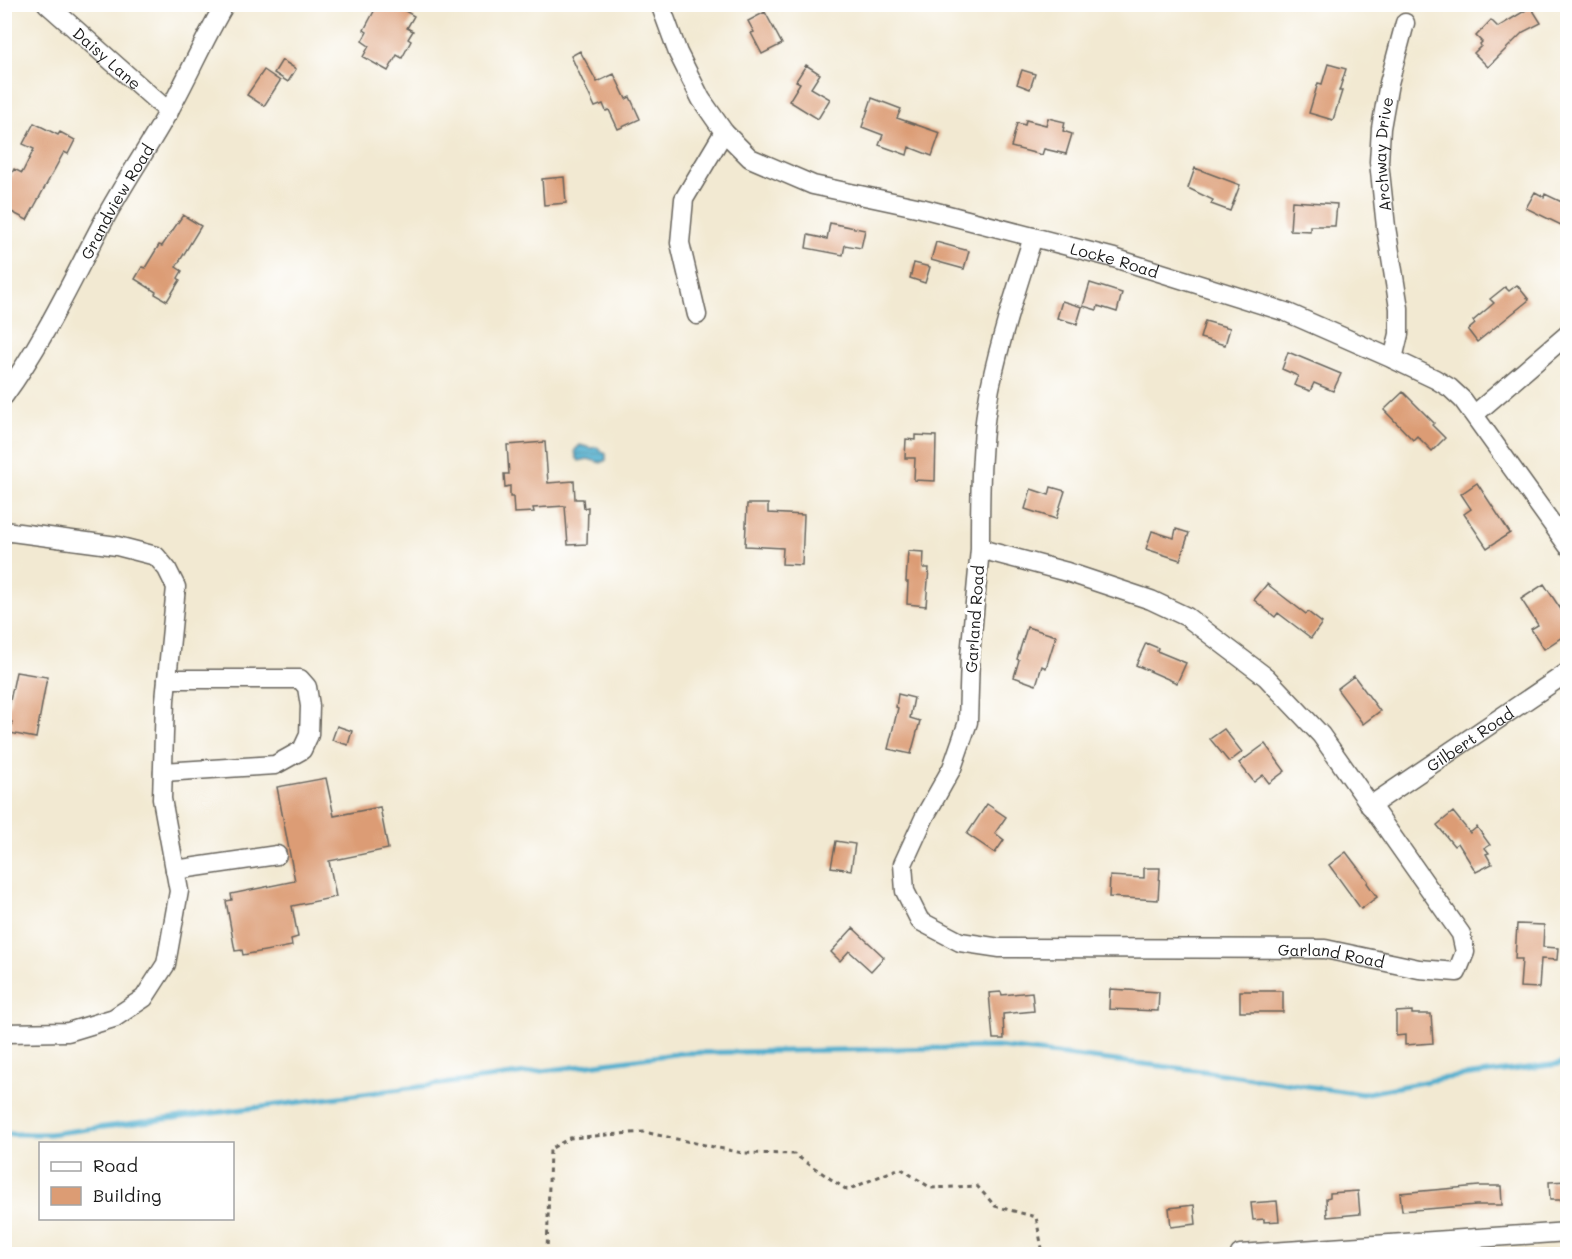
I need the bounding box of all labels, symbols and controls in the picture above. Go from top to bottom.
street label: Daisy Lane [69,22,146,93]
street label: Archway Drive [1369,95,1397,213]
street label: Grandview Road [75,140,158,263]
street label: Locke Road [1068,237,1161,282]
street label: Garland Road [960,564,988,674]
street label: Gilbert Road [1422,702,1517,776]
street label: Garland Road [1278,938,1387,972]
legend [39,1142,234,1220]
text: Road [93,1153,138,1177]
text: Building [93,1183,161,1207]

